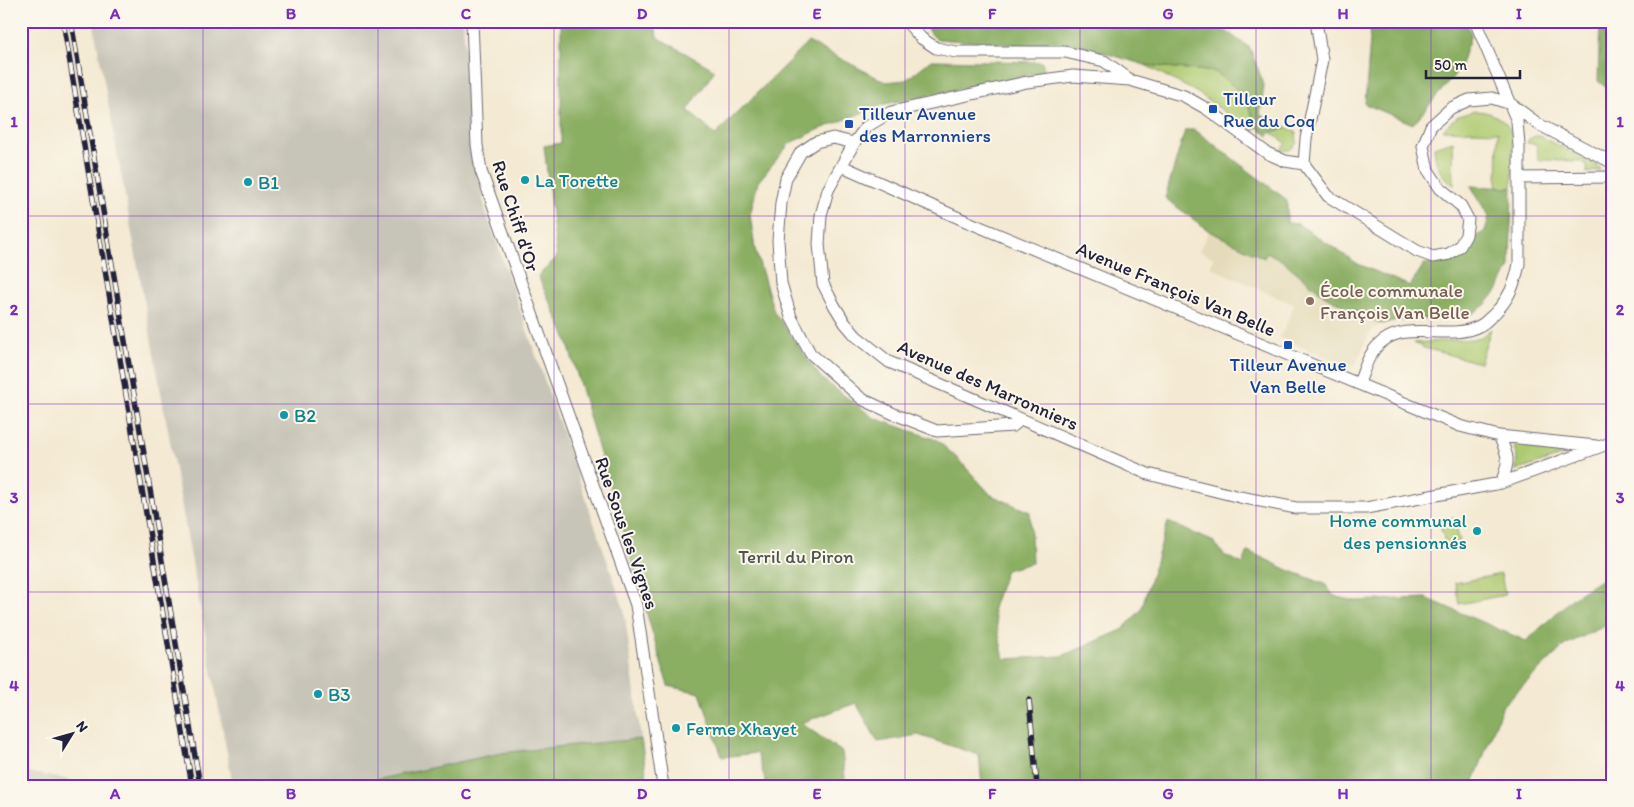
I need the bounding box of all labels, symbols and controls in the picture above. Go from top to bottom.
text: A [109,4,121,23]
text: B [286,4,297,23]
text: C [461,4,472,23]
text: D [637,4,648,23]
text: E [813,4,822,23]
text: F [988,4,997,23]
text: G [1162,4,1174,23]
text: H [1337,4,1349,23]
text: I [1516,4,1522,23]
scale bar [1426,48,1520,80]
text: 50 m [1434,56,1467,74]
place label: Tilleur Rue du Coq [1223,87,1315,132]
place label: Tilleur Avenue des Marronniers [859,102,991,147]
marker: Tilleur Rue du Coq [1207,103,1219,115]
text: 1 [10,112,18,131]
text: 1 [1616,112,1624,131]
marker: Tilleur Avenue des Marronniers [843,118,855,130]
street label: Rue Chiff d'Or [487,157,545,275]
place label: La Torette [535,169,618,192]
place label: B1 [258,171,279,194]
marker: La Torette [519,174,531,186]
marker: B1 [242,176,254,188]
street label: Avenue François Van Belle [1073,237,1279,341]
place label: École communale François Van Belle [1320,279,1470,324]
marker: École communale François Van Belle [1304,295,1316,307]
text: 2 [10,300,19,319]
text: 2 [1616,300,1625,319]
street label: Avenue des Marronniers [894,335,1082,435]
marker: Tilleur Avenue Van Belle [1282,339,1294,351]
place label: Tilleur Avenue Van Belle [1229,353,1347,398]
place label: B2 [294,404,316,427]
marker: B2 [278,409,290,421]
street label: Rue Sous les Vignes [590,454,664,612]
text: 3 [10,488,19,507]
text: 3 [1616,488,1625,507]
place label: Home communal des pensionnés [1329,509,1468,554]
marker: Home communal des pensionnés [1471,525,1483,537]
park label: Terril du Piron [738,545,854,568]
text: 4 [9,676,19,695]
text: 4 [1615,676,1625,695]
place label: B3 [328,683,351,706]
marker: B3 [312,688,324,700]
north arrow [48,710,98,760]
place label: Ferme Xhayet [686,717,797,740]
text: N [72,718,92,735]
marker: Ferme Xhayet [670,722,682,734]
text: A [109,784,121,803]
text: B [286,784,297,803]
text: C [461,784,472,803]
text: D [637,784,648,803]
text: E [813,784,822,803]
text: F [988,784,997,803]
text: G [1162,784,1174,803]
text: H [1337,784,1349,803]
text: I [1516,784,1522,803]

